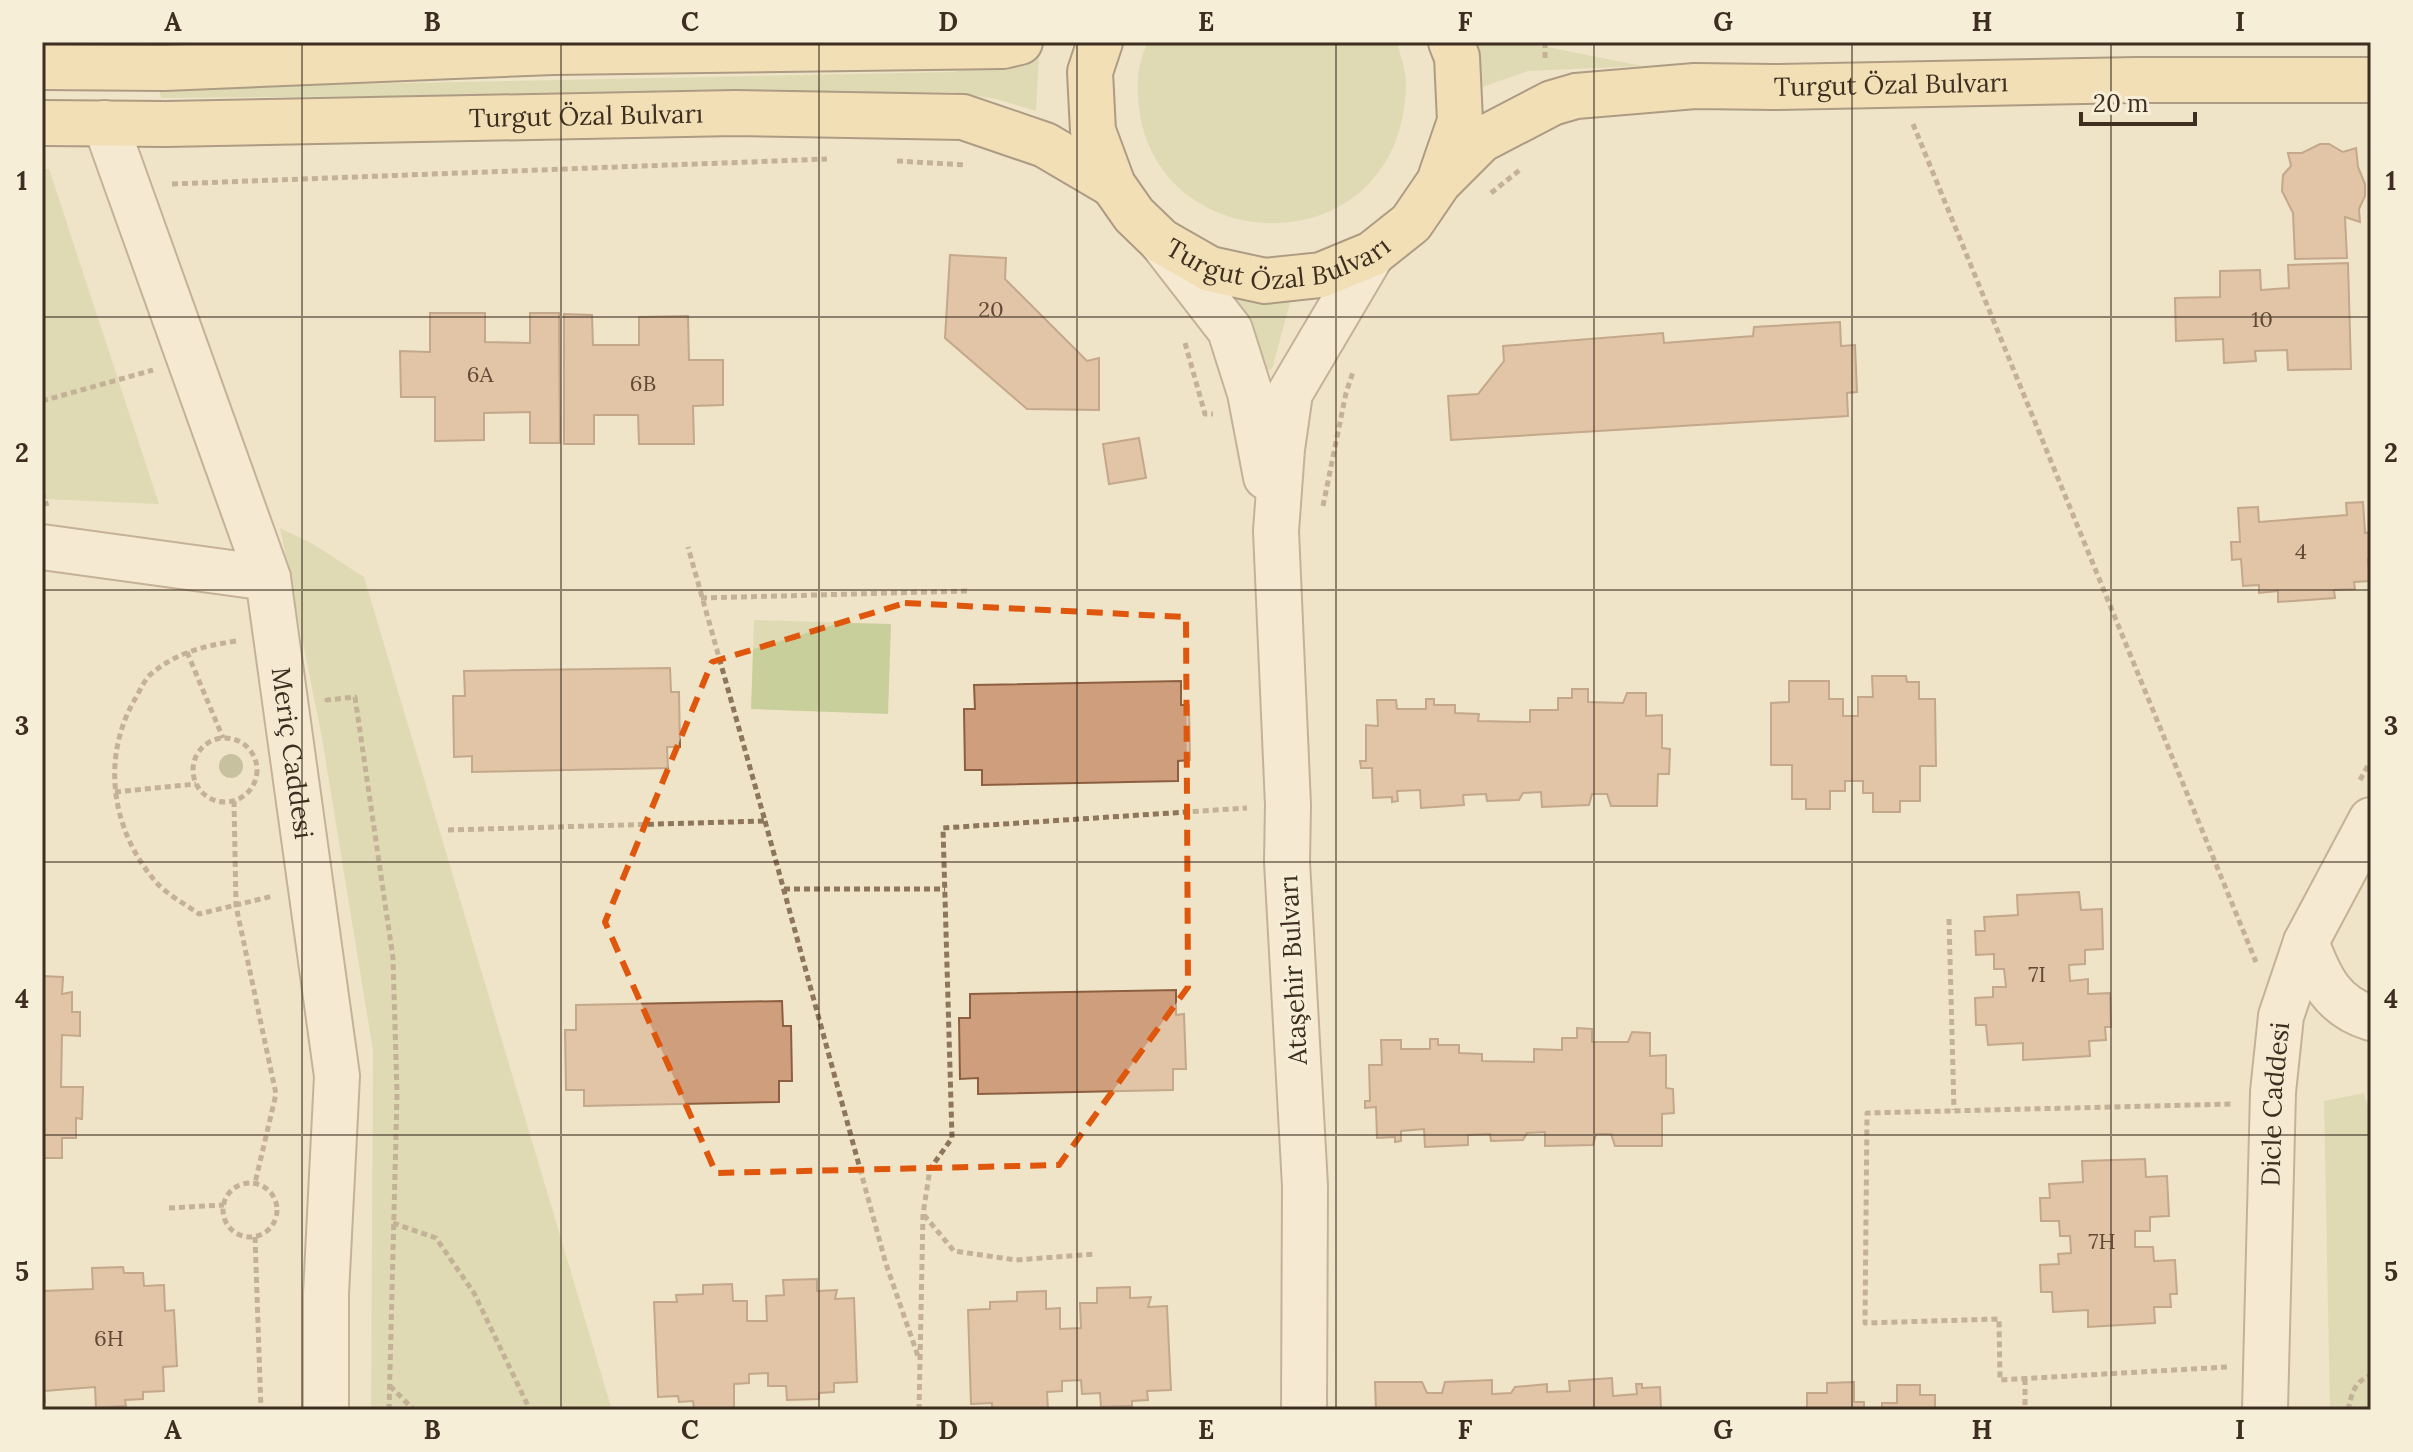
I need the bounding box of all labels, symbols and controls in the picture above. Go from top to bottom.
text: A [164,5,182,38]
text: B [423,5,441,38]
text: C [681,5,699,38]
text: D [938,5,958,38]
text: E [1198,5,1214,38]
text: F [1458,5,1473,38]
text: G [1713,5,1733,38]
text: H [1972,5,1992,38]
text: I [2235,5,2245,38]
street label: Turgut Özal Bulvarı [1774,65,2009,103]
scale bar [2081,76,2195,126]
text: 20 m [2093,88,2149,119]
street label: Turgut Özal Bulvarı [468,97,703,134]
text: 1 [17,164,27,197]
text: 1 [2386,164,2396,197]
street label: Turgut Özal Bulvarı [1159,218,1393,254]
text: Turgut Özal Bulvarı [1160,229,1397,298]
house number: 20 [978,295,1004,323]
house number: 10 [2251,305,2273,333]
house number: 6A [467,360,494,388]
house number: 6B [630,369,656,397]
text: 2 [15,436,29,469]
text: 2 [2384,436,2398,469]
house number: 4 [2295,537,2307,565]
street label: Meriç Caddesi [265,665,321,841]
text: 3 [15,709,29,742]
text: 3 [2384,709,2398,742]
street label: Ataşehir Bulvarı [1271,874,1314,1067]
house number: 7I [2028,960,2046,988]
text: 4 [15,982,29,1015]
text: 4 [2384,982,2398,1015]
street label: Dicle Caddesi [2254,1020,2296,1187]
house number: 7H [2088,1227,2116,1255]
text: 5 [15,1255,29,1288]
text: 5 [2384,1255,2398,1288]
house number: 6H [94,1324,124,1352]
text: A [164,1413,182,1446]
text: B [423,1413,441,1446]
text: C [681,1413,699,1446]
text: D [938,1413,958,1446]
text: E [1198,1413,1214,1446]
text: F [1458,1413,1473,1446]
text: G [1713,1413,1733,1446]
text: H [1972,1413,1992,1446]
text: I [2235,1413,2245,1446]

